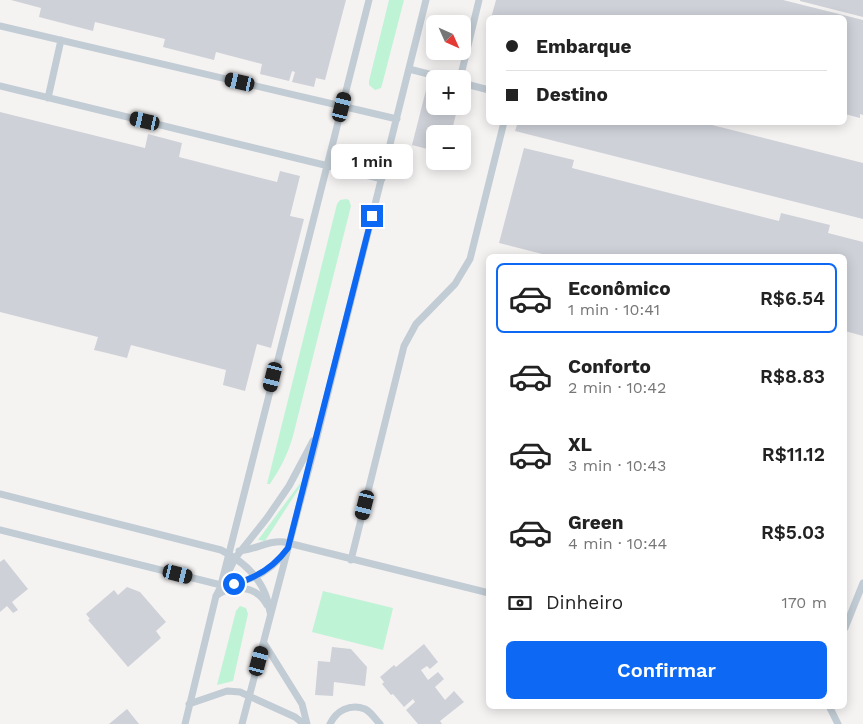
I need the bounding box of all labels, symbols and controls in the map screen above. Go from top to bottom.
north arrow [426,15,471,60]
map controls [426,15,471,170]
text: Embarque [536,35,631,58]
button: + [426,70,471,115]
car [223,71,256,93]
text: Destino [536,83,608,106]
car [331,91,352,123]
car [128,110,161,132]
button: − [426,125,471,170]
callout: 1 min [331,144,413,178]
text: 1 min [351,152,393,171]
route end [361,205,383,227]
icon: car [508,276,553,321]
text: Econômico [568,277,671,300]
text: R$6.54 [760,287,825,310]
text: 1 min · 10:41 [568,300,660,319]
icon: car [508,354,553,399]
text: Conforto [568,355,651,378]
car [262,361,283,393]
text: R$8.83 [760,365,825,388]
text: 2 min · 10:42 [568,378,666,397]
icon: car [508,432,553,477]
text: XL [568,433,592,456]
text: R$11.12 [762,443,825,466]
text: 3 min · 10:43 [568,456,666,475]
car [354,489,375,521]
icon: car [508,510,553,555]
text: Green [568,511,624,534]
text: R$5.03 [761,521,825,544]
text: 4 min · 10:44 [568,534,667,553]
car [161,563,194,585]
route start [223,573,245,595]
icon: cash [506,589,534,617]
text: Dinheiro [546,591,623,614]
text: 170 m [781,593,827,612]
button: Confirmar [506,641,827,699]
car [247,645,270,677]

